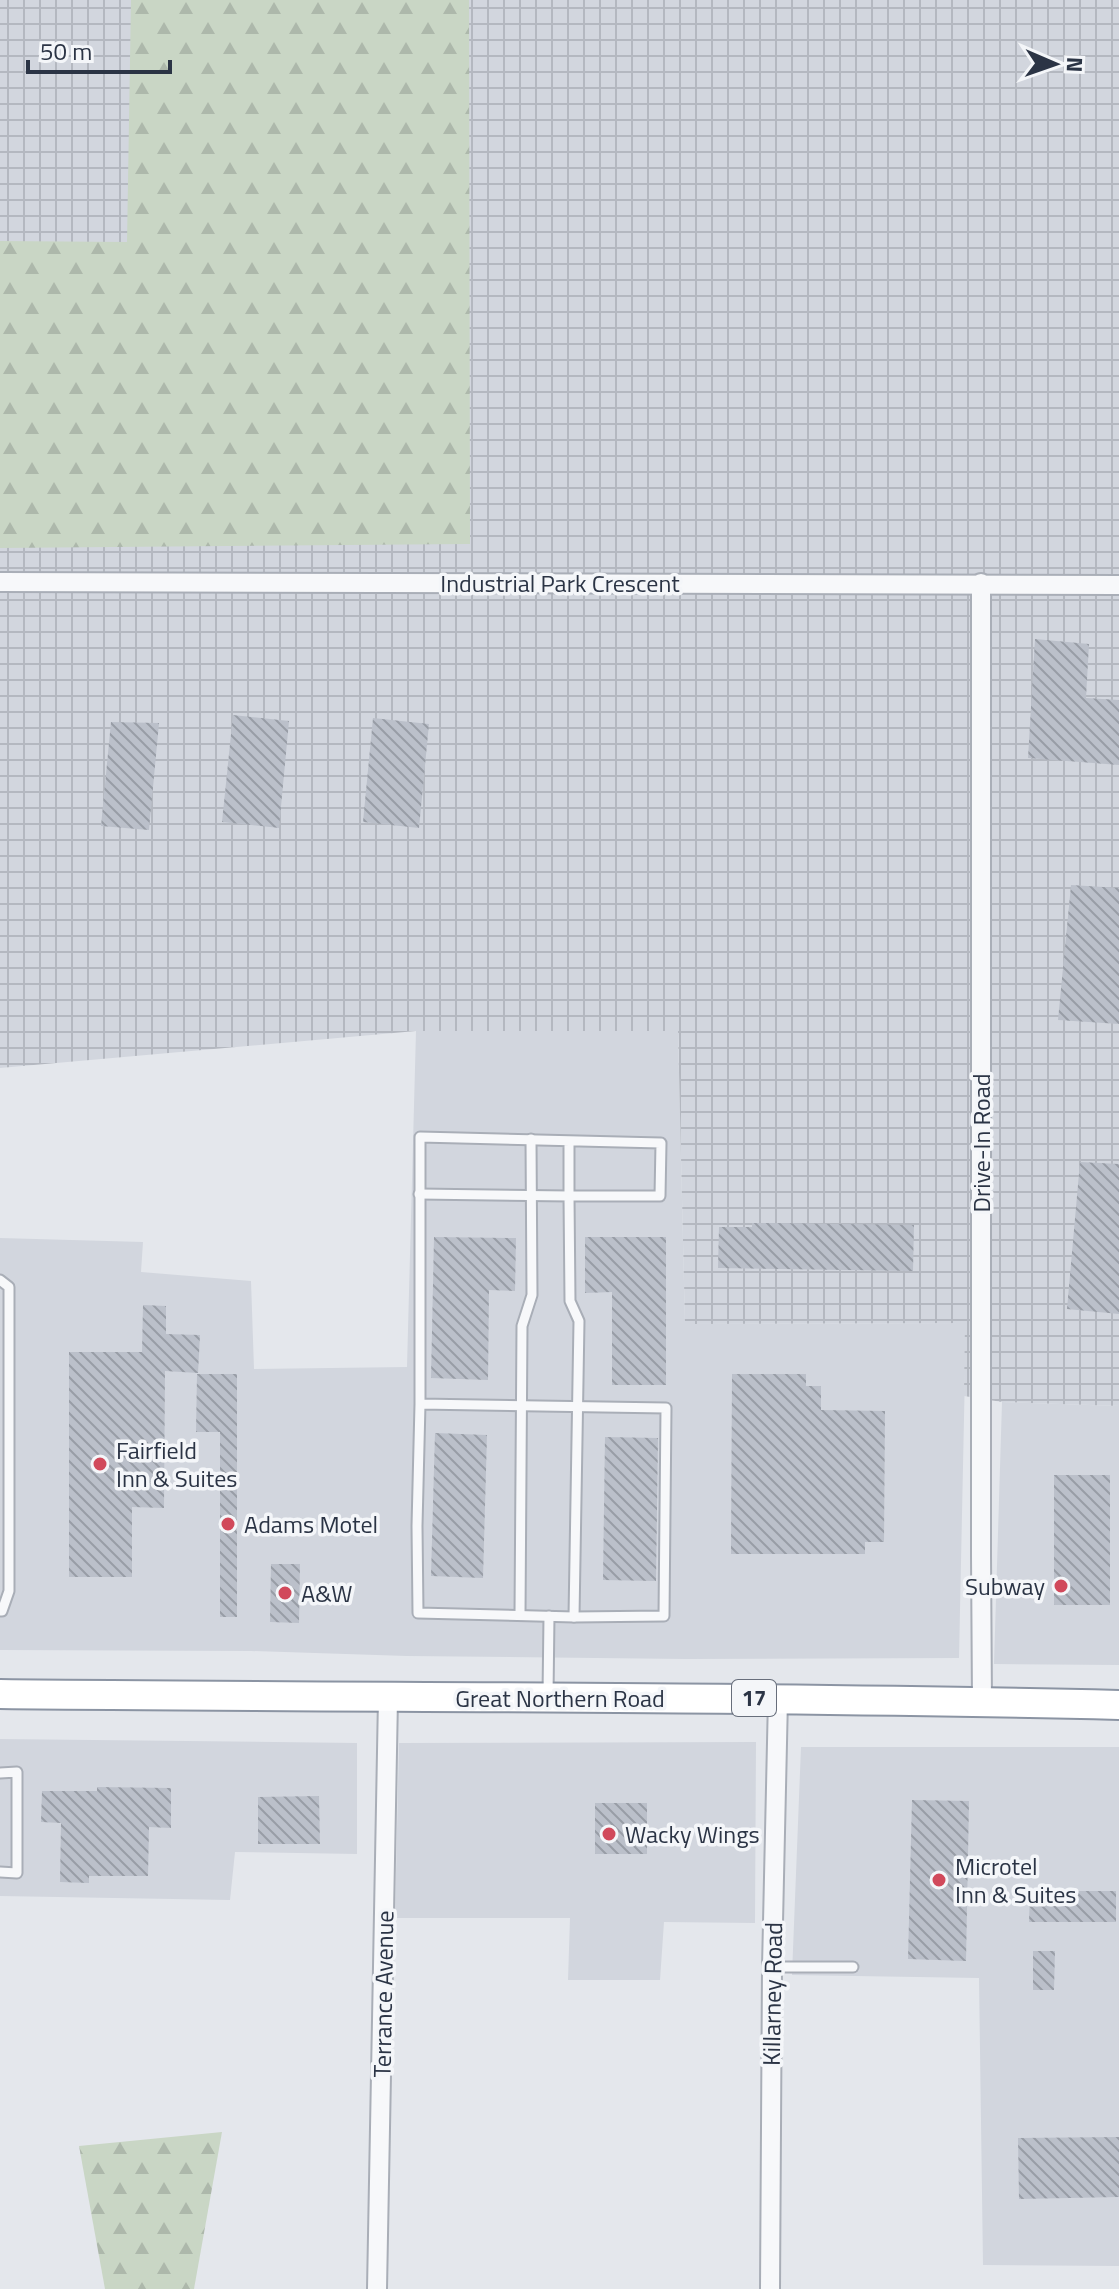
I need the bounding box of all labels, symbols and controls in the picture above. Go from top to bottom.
scale bar [28,24,170,74]
north arrow [1015,24,1095,104]
text: 50 m [40,33,92,69]
text: N [1058,56,1092,73]
street label: Industrial Park Crescent [440,565,680,601]
street label: Drive-In Road [963,1073,999,1213]
place label: Fairfield Inn & Suites [116,1432,237,1496]
marker: Fairfield Inn & Suites [91,1455,109,1473]
place label: Adams Motel [244,1506,378,1542]
marker: Adams Motel [219,1515,237,1533]
place label: Subway [965,1568,1045,1604]
place label: A&W [301,1575,353,1611]
marker: Subway [1052,1577,1070,1595]
marker: A&W [276,1584,294,1602]
street label: Great Northern Road [455,1680,665,1716]
road number: 17 [732,1680,776,1716]
place label: Wacky Wings [625,1816,760,1852]
marker: Wacky Wings [600,1825,618,1843]
place label: Microtel Inn & Suites [955,1848,1076,1912]
marker: Microtel Inn & Suites [930,1871,948,1889]
street label: Terrance Avenue [364,1910,402,2078]
street label: Killarney Road [753,1922,791,2066]

